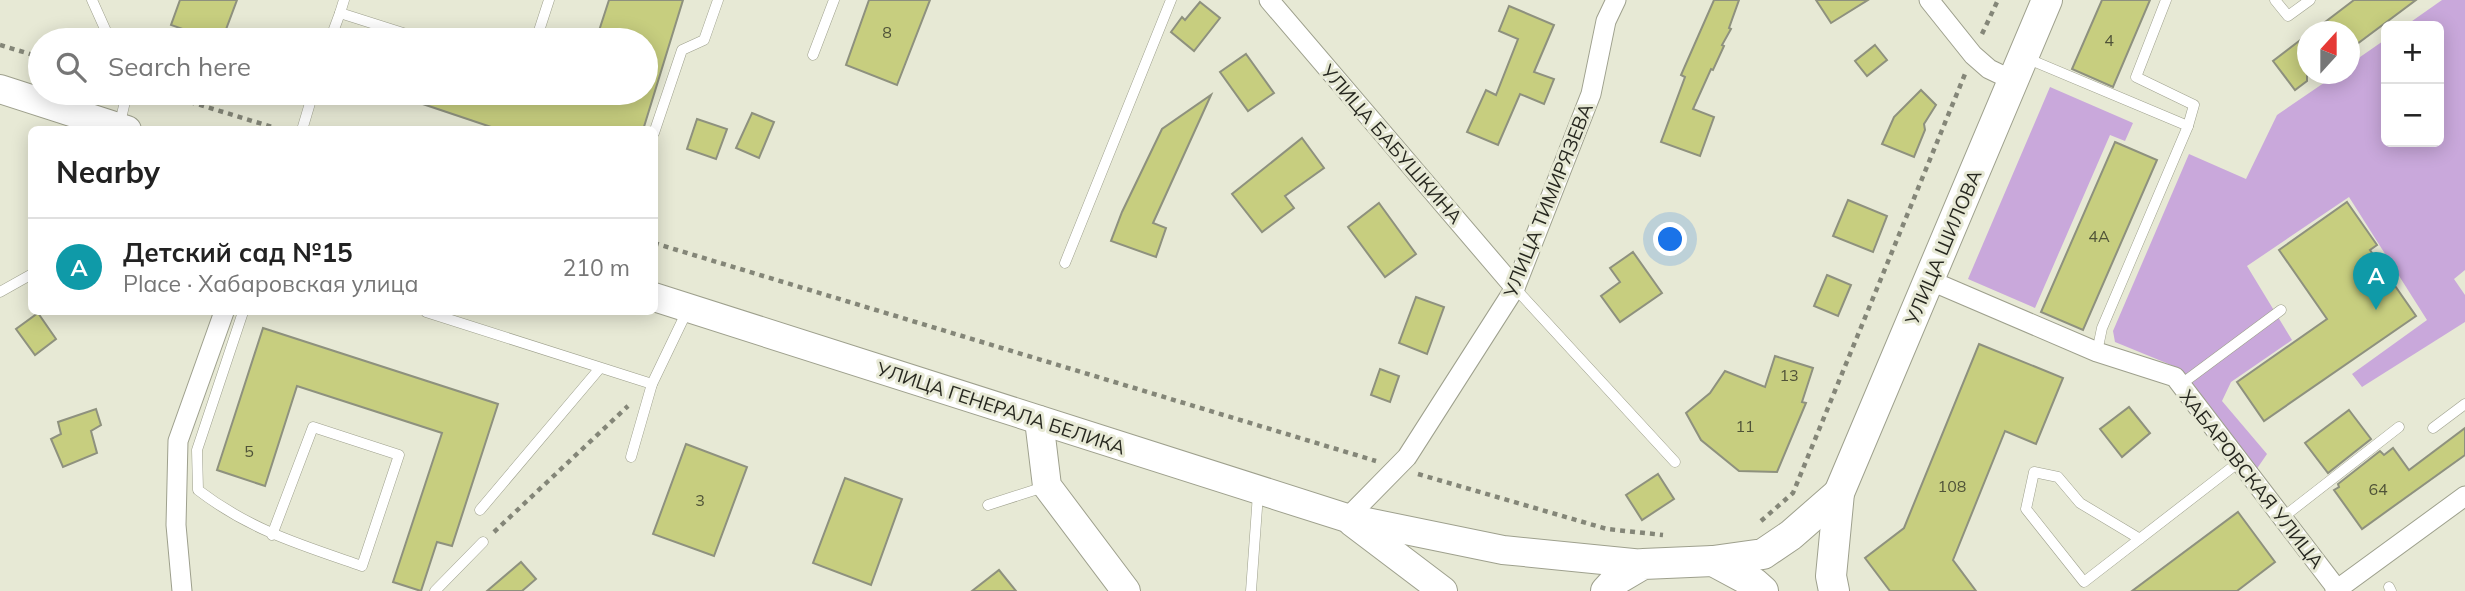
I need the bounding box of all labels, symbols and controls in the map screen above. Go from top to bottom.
north arrow [2297,21,2360,84]
map controls [2381,21,2444,147]
button: + [2381,21,2444,84]
house number: 8 [882,22,892,42]
search box [28,28,658,105]
house number: 4 [2104,30,2114,50]
icon: search [52,48,90,86]
text: Search here [108,50,251,83]
street label: УЛИЦА БАБУШКИНА [1316,59,1468,229]
button: − [2381,84,2444,147]
street label: УЛИЦА ТИМИРЯЗЕВА [1498,99,1598,302]
text: Nearby [56,153,160,191]
street label: УЛИЦА ШИЛОВА [1899,166,1987,329]
your location [1653,222,1687,256]
house number: 4А [2088,226,2110,246]
text: Детский сад №15 [123,236,353,269]
pin: A [2353,252,2399,310]
text: A [70,253,88,282]
text: 210 m [562,253,630,282]
text: Place · Хабаровская улица [123,269,419,298]
street label: УЛИЦА ГЕНЕРАЛА БЕЛИКА [873,356,1128,460]
house number: 13 [1779,365,1799,385]
street label: ХАБАРОВСКАЯ УЛИЦА [2175,385,2329,573]
house number: 11 [1735,416,1755,436]
house number: 5 [244,441,254,461]
house number: 108 [1938,476,1966,496]
house number: 64 [2368,479,2388,499]
house number: 3 [695,490,705,510]

